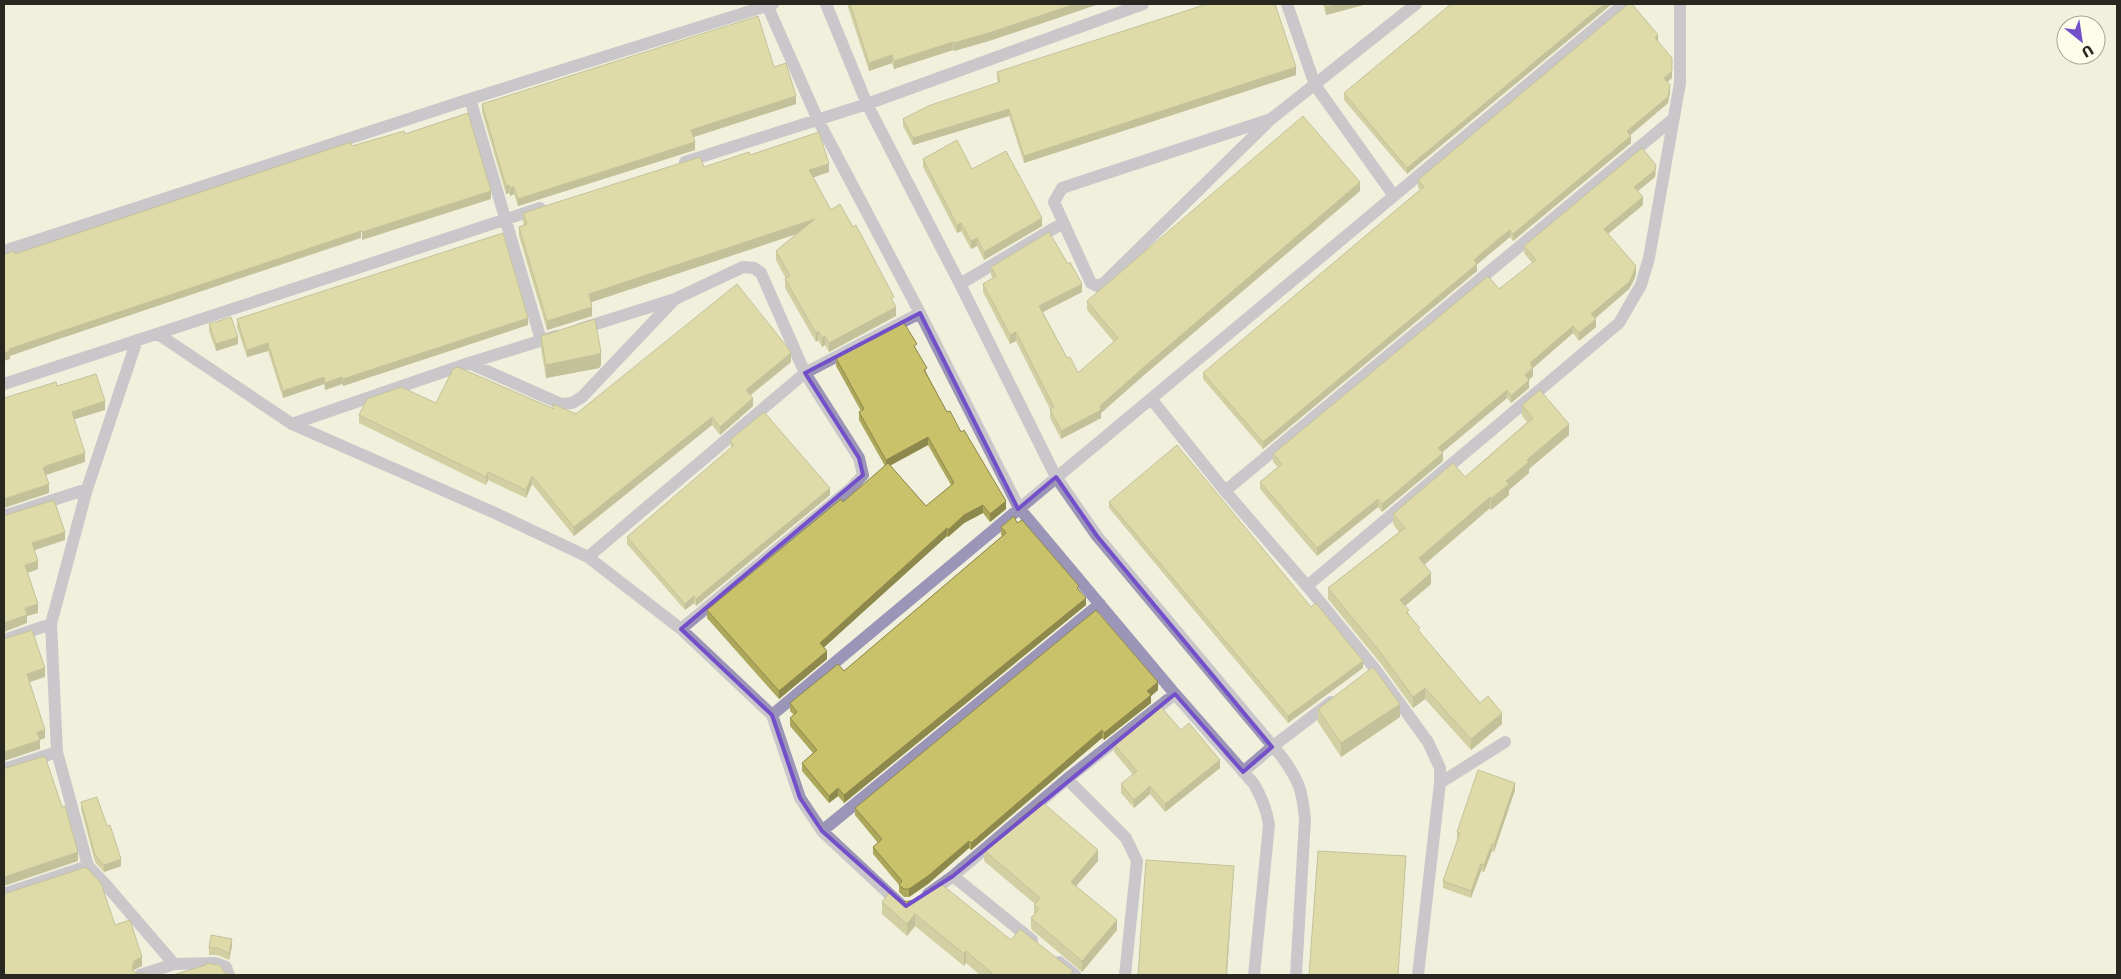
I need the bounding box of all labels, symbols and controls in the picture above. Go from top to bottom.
north arrow [2056,15,2106,65]
text: U [2079,41,2096,61]

